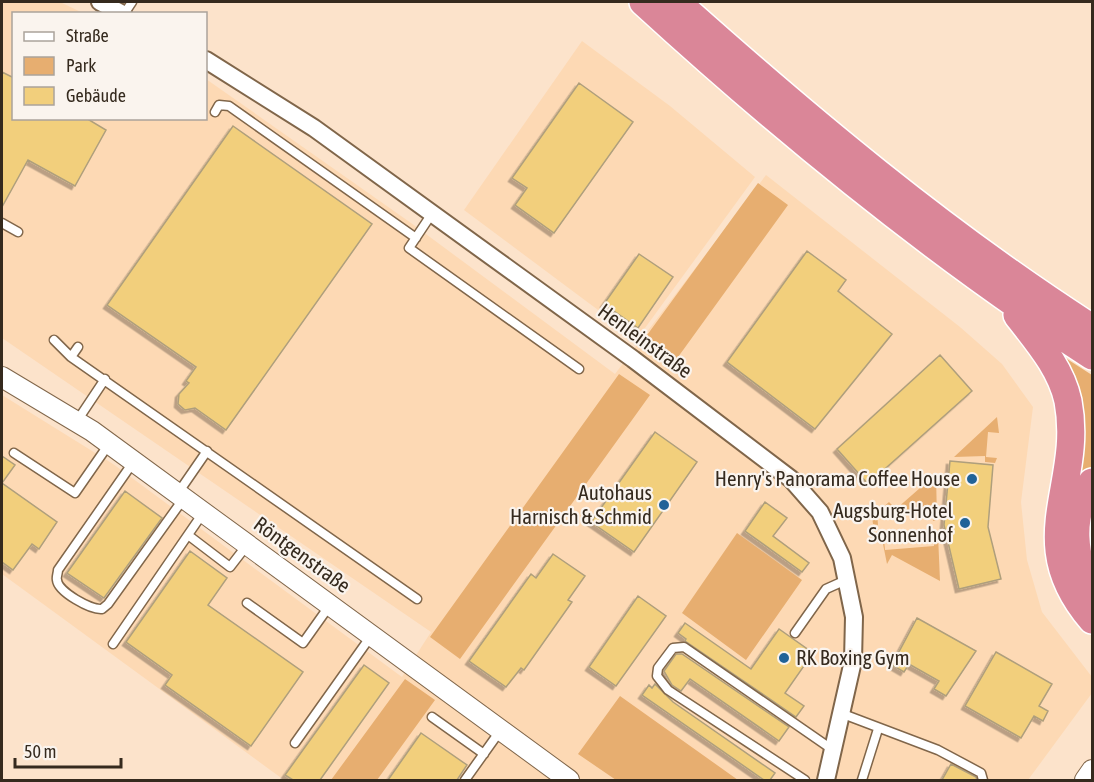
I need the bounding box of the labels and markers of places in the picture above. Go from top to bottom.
place label: Henry's Panorama Coffee House [715,466,960,490]
marker: Henry's Panorama Coffee House [965,472,979,486]
place label: Autohaus Harnisch & Schmid [510,480,652,528]
marker: Autohaus Harnisch & Schmid [657,498,671,512]
place label: Augsburg-Hotel Sonnenhof [833,498,953,546]
marker: Augsburg-Hotel Sonnenhof [958,516,972,530]
place label: RK Boxing Gym [796,645,910,669]
marker: RK Boxing Gym [777,651,791,665]

